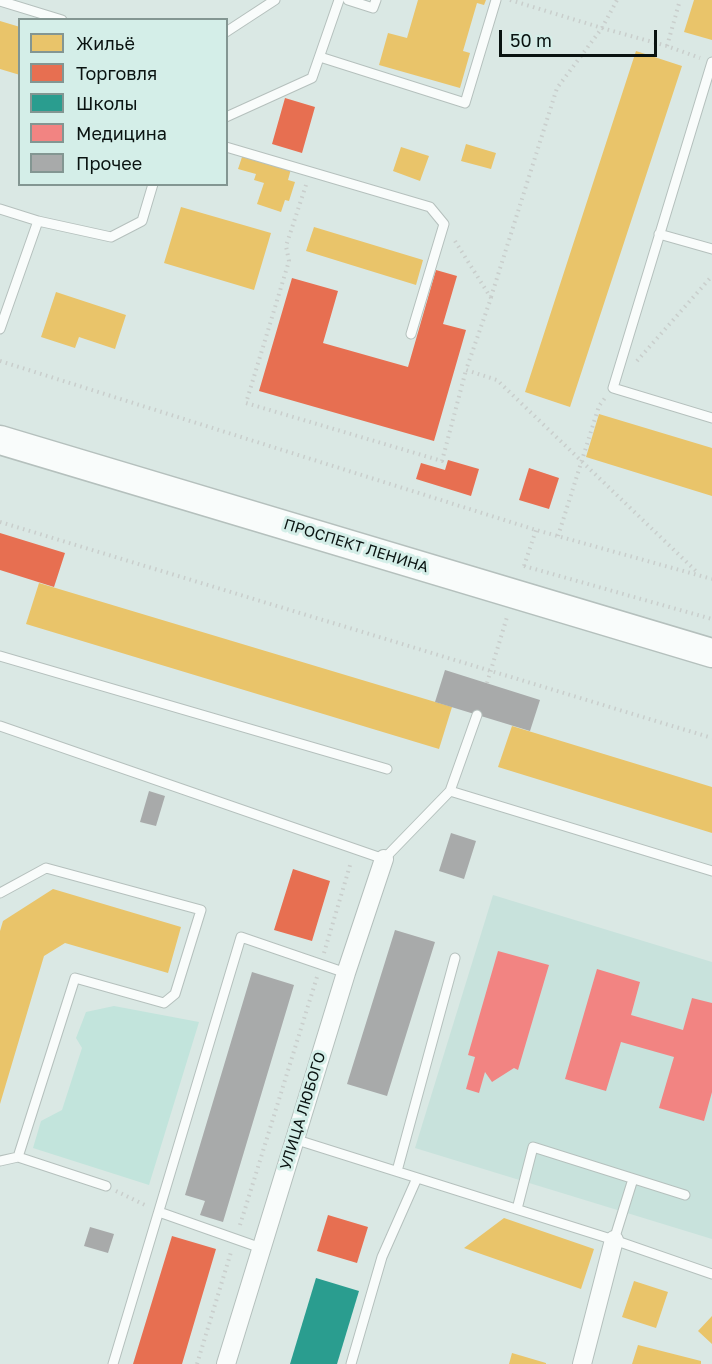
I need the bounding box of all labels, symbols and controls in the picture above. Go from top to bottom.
legend [18,18,228,186]
scale bar [502,18,660,56]
text: 50 m [510,29,552,51]
text: Жильё [76,32,135,54]
text: Торговля [76,62,157,84]
text: Школы [76,92,138,114]
text: Медицина [76,122,167,144]
text: Прочее [76,152,142,174]
street label: ПРОСПЕКТ ЛЕНИНА [281,515,431,577]
street label: УЛИЦА ЛЮБОГО [277,1050,329,1172]

